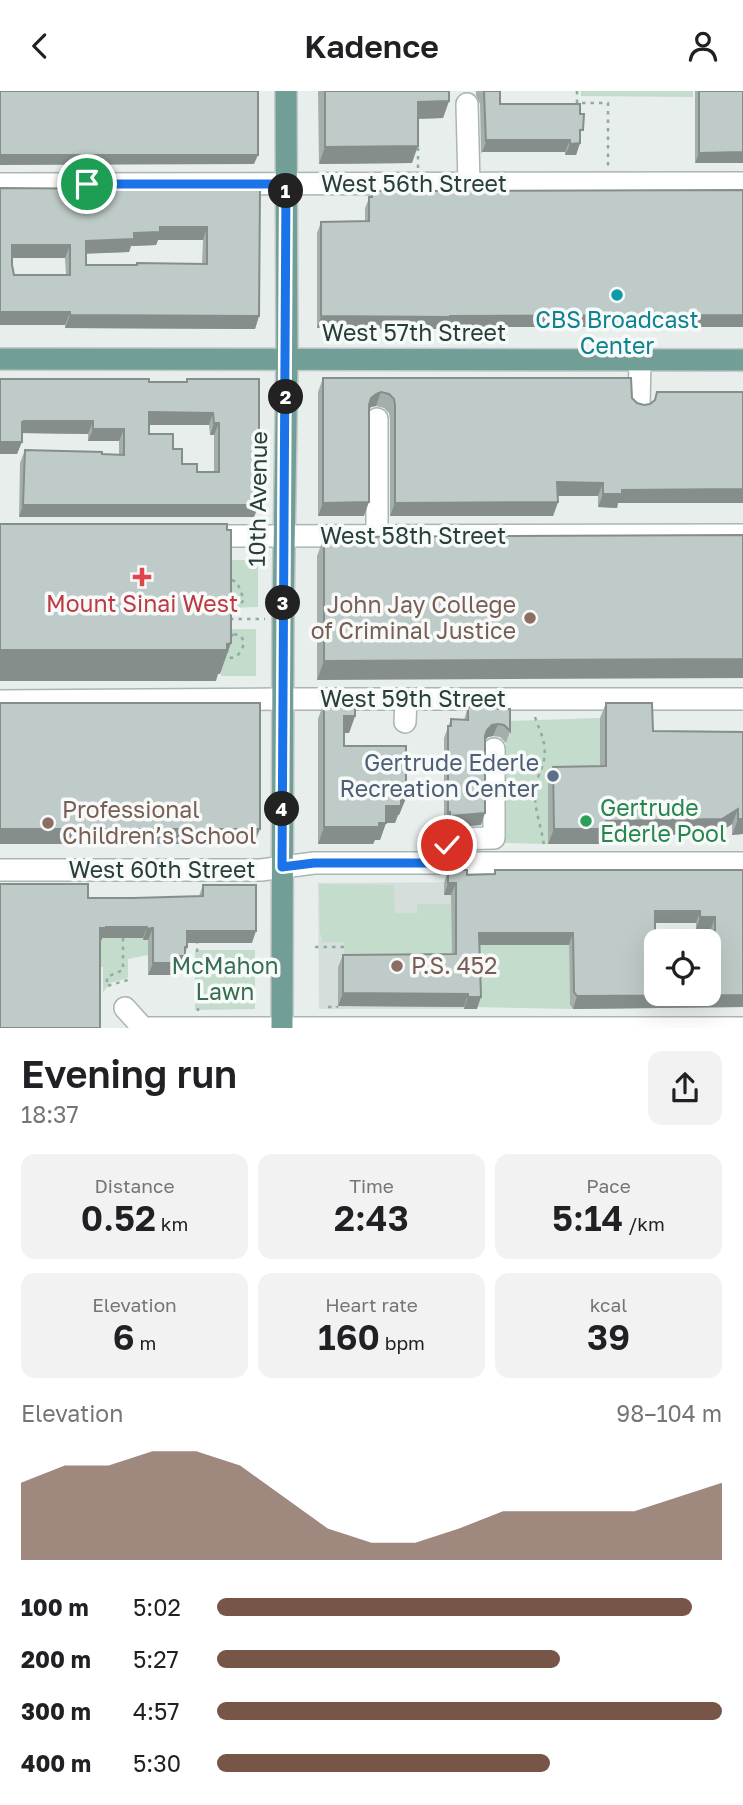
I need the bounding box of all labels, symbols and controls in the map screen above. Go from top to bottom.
icon: back [21,27,59,65]
text: Kadence [304,27,439,65]
icon: person [684,27,722,65]
pin [57,154,117,214]
icon: arrive [68,165,106,203]
street label: West 56th Street [321,169,507,197]
pin: 1 [268,173,304,209]
text: 1 [281,179,290,202]
marker: CBS Broadcast Center [609,287,625,303]
place label: CBS Broadcast Center [535,305,699,359]
street label: West 57th Street [322,318,506,346]
pin: 2 [268,379,304,415]
text: 2 [280,385,291,408]
street label: 10th Avenue [242,431,272,567]
street label: West 58th Street [320,521,506,549]
marker: Mount Sinai West [132,567,152,587]
pin: 3 [266,585,300,621]
place label: Mount Sinai West [46,589,238,617]
place label: John Jay College of Criminal Justice [311,590,516,644]
text: 3 [277,591,288,614]
marker: John Jay College of Criminal Justice [522,610,538,626]
street label: West 59th Street [320,684,506,712]
place label: Gertrude Ederle Recreation Center [339,748,539,802]
marker: Gertrude Ederle Recreation Center [545,768,561,784]
pin: 4 [264,791,300,827]
place label: Gertrude Ederle Pool [600,793,726,847]
place label: Professional Children’s School [62,795,256,849]
text: 4 [276,797,287,820]
marker: Gertrude Ederle Pool [578,813,594,829]
marker: Professional Children’s School [40,815,56,831]
pin [417,815,477,875]
icon: check [428,826,466,864]
street label: West 60th Street [69,855,256,883]
map controls [644,929,721,1006]
button: locate [644,929,721,1006]
park label: McMahon Lawn [171,951,279,1005]
place label: P.S. 452 [411,951,497,979]
marker: P.S. 452 [389,958,405,974]
text: Evening run [21,1051,237,1096]
button: share [648,1051,722,1125]
text: 18:37 [21,1100,79,1128]
text: Distance [95,1174,174,1197]
text: Time [349,1174,394,1197]
text: Pace [586,1174,631,1197]
text: 0.52 [81,1197,156,1239]
text: 2:43 [334,1197,409,1239]
text: 5:14 [552,1197,624,1239]
text: km [156,1212,188,1235]
text: /km [624,1212,665,1235]
text: Elevation [92,1293,177,1316]
text: Heart rate [325,1293,418,1316]
text: kcal [590,1293,627,1316]
text: 6 [113,1316,135,1358]
text: 160 [318,1316,380,1358]
text: 39 [587,1316,630,1358]
text: m [135,1331,156,1354]
text: bpm [380,1331,425,1354]
text: Elevation [21,1399,123,1427]
text: 98–104 m [616,1399,722,1427]
text: 100 m [21,1593,89,1621]
text: 5:02 [133,1593,181,1621]
text: 200 m [21,1645,91,1673]
text: 5:27 [133,1645,179,1673]
text: 300 m [21,1697,91,1725]
text: 4:57 [133,1697,179,1725]
text: 400 m [21,1749,91,1777]
text: 5:30 [133,1749,181,1777]

